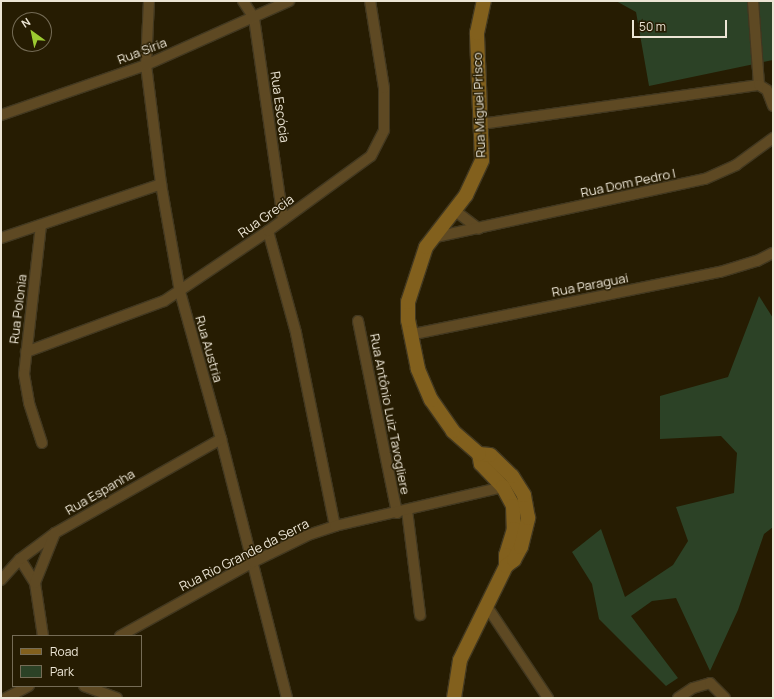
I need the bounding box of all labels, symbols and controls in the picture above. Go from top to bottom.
north arrow [12,12,52,52]
scale bar [634,12,729,38]
text: N [18,14,33,31]
text: 50 m [639,18,666,35]
street label: Rua Siria [115,34,169,68]
street label: Rua Miguel Prisco [469,52,489,158]
street label: Rua Escócia [267,70,293,144]
street label: Rua Dom Pedro I [579,165,677,201]
street label: Rua Grecia [235,191,297,241]
street label: Rua Paraguai [550,270,630,300]
street label: Rua Polonia [6,273,30,345]
street label: Rua Austria [192,314,226,384]
street label: Rua Antônio Luiz Tavogliere [367,332,413,496]
street label: Rua Espanha [63,466,137,518]
street label: Rua Rio Grande da Serra [177,516,311,594]
legend [12,635,142,687]
text: Road [50,643,78,660]
text: Park [50,663,74,680]

